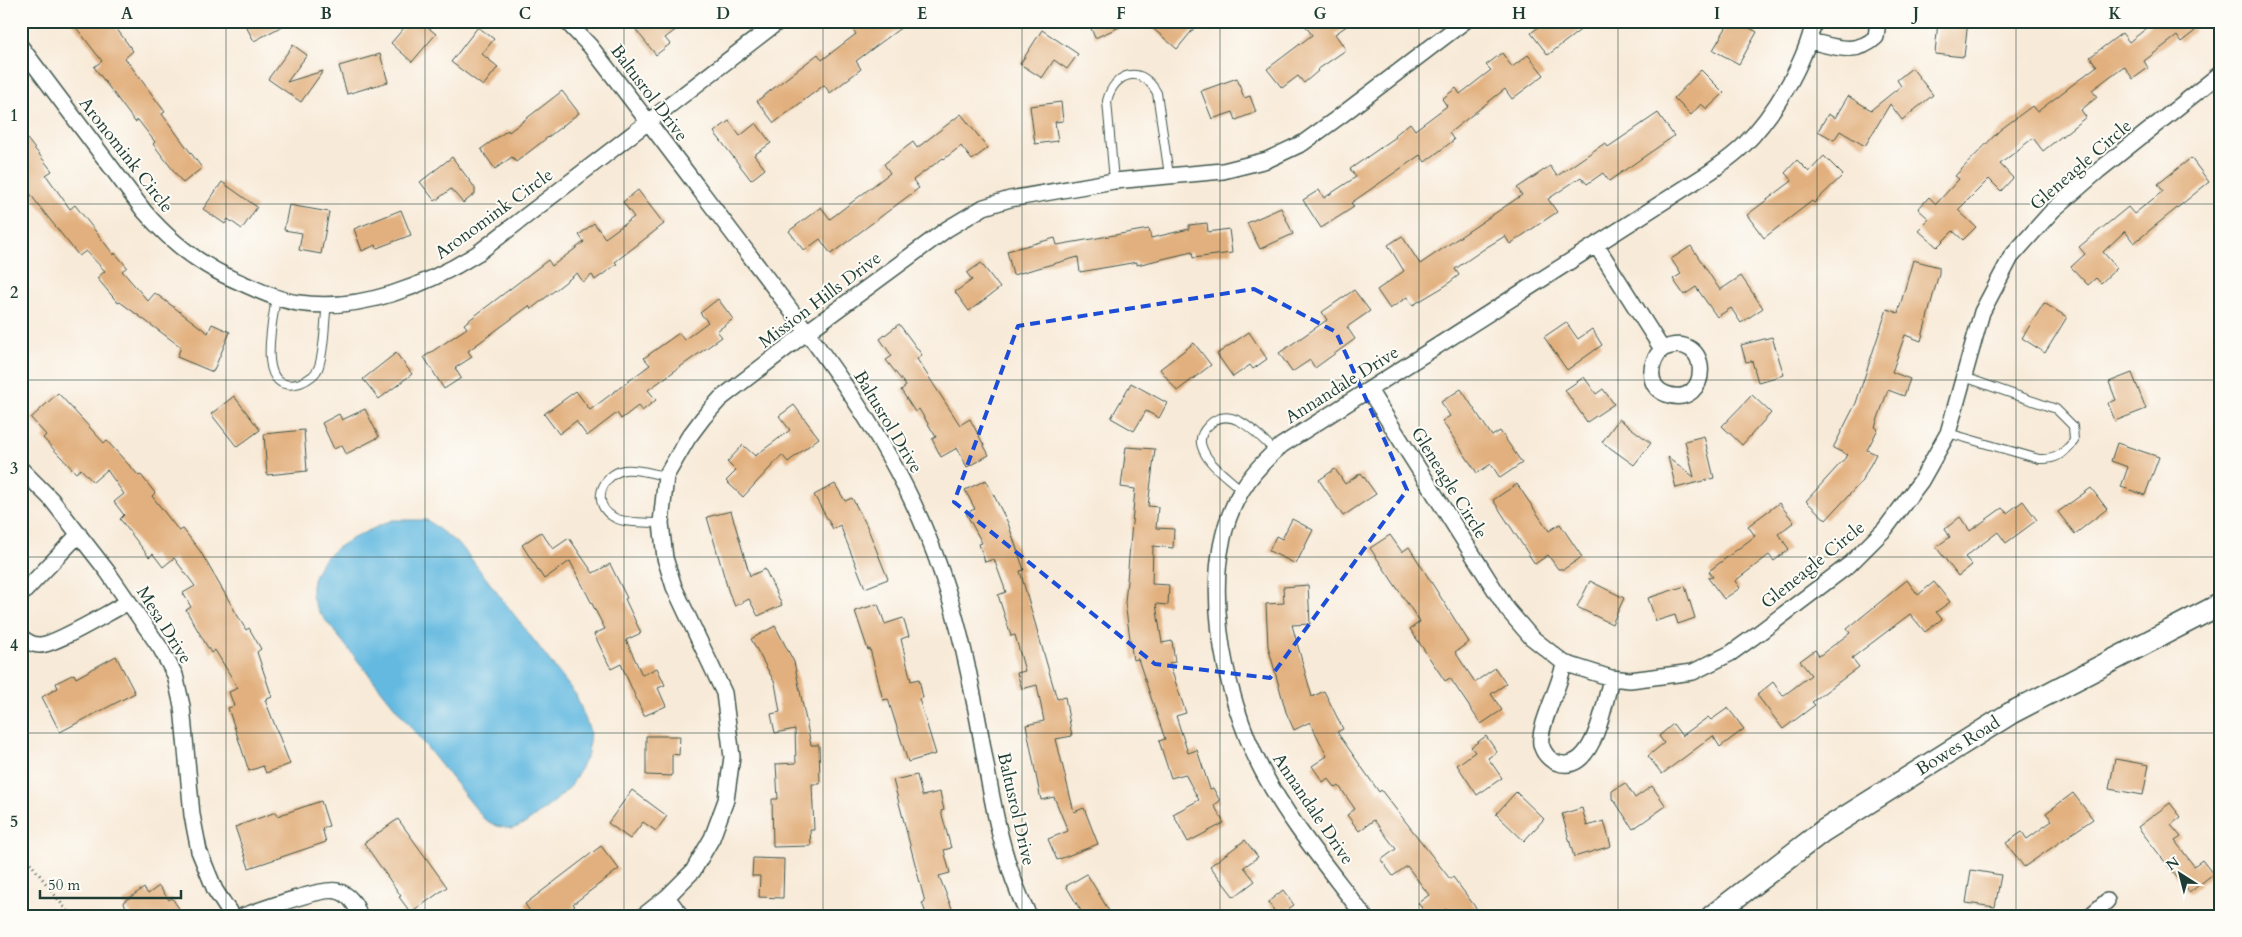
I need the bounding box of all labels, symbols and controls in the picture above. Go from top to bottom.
text: A [121,3,133,25]
text: B [320,3,332,25]
text: C [519,3,531,25]
text: D [716,3,730,25]
text: E [917,3,927,25]
text: F [1116,3,1126,25]
text: G [1313,3,1327,25]
text: H [1512,3,1526,25]
text: I [1714,3,1720,25]
text: J [1911,3,1919,25]
text: K [2109,3,2122,25]
street label: Baltusrol Drive [604,39,694,147]
street label: Aronomink Circle [73,92,179,218]
text: 1 [10,105,18,127]
street label: Gleneagle Circle [2025,114,2137,216]
street label: Aronomink Circle [430,163,558,265]
street label: Mission Hills Drive [754,246,886,354]
text: 2 [10,282,18,304]
street label: Annandale Drive [1280,340,1404,430]
street label: Baltusrol Drive [848,366,928,478]
street label: Gleneagle Circle [1405,422,1493,544]
text: 3 [10,458,18,480]
street label: Gleneagle Circle [1756,515,1870,615]
street label: Mesa Drive [130,581,198,669]
text: 4 [10,635,18,657]
street label: Bowes Road [1911,710,2005,782]
street label: Annandale Drive [1266,748,1360,870]
street label: Baltusrol Drive [991,750,1041,868]
text: 5 [10,811,18,833]
north arrow [2154,850,2204,900]
text: N [2162,853,2183,875]
scale bar [40,867,181,899]
text: 50 m [48,875,80,895]

